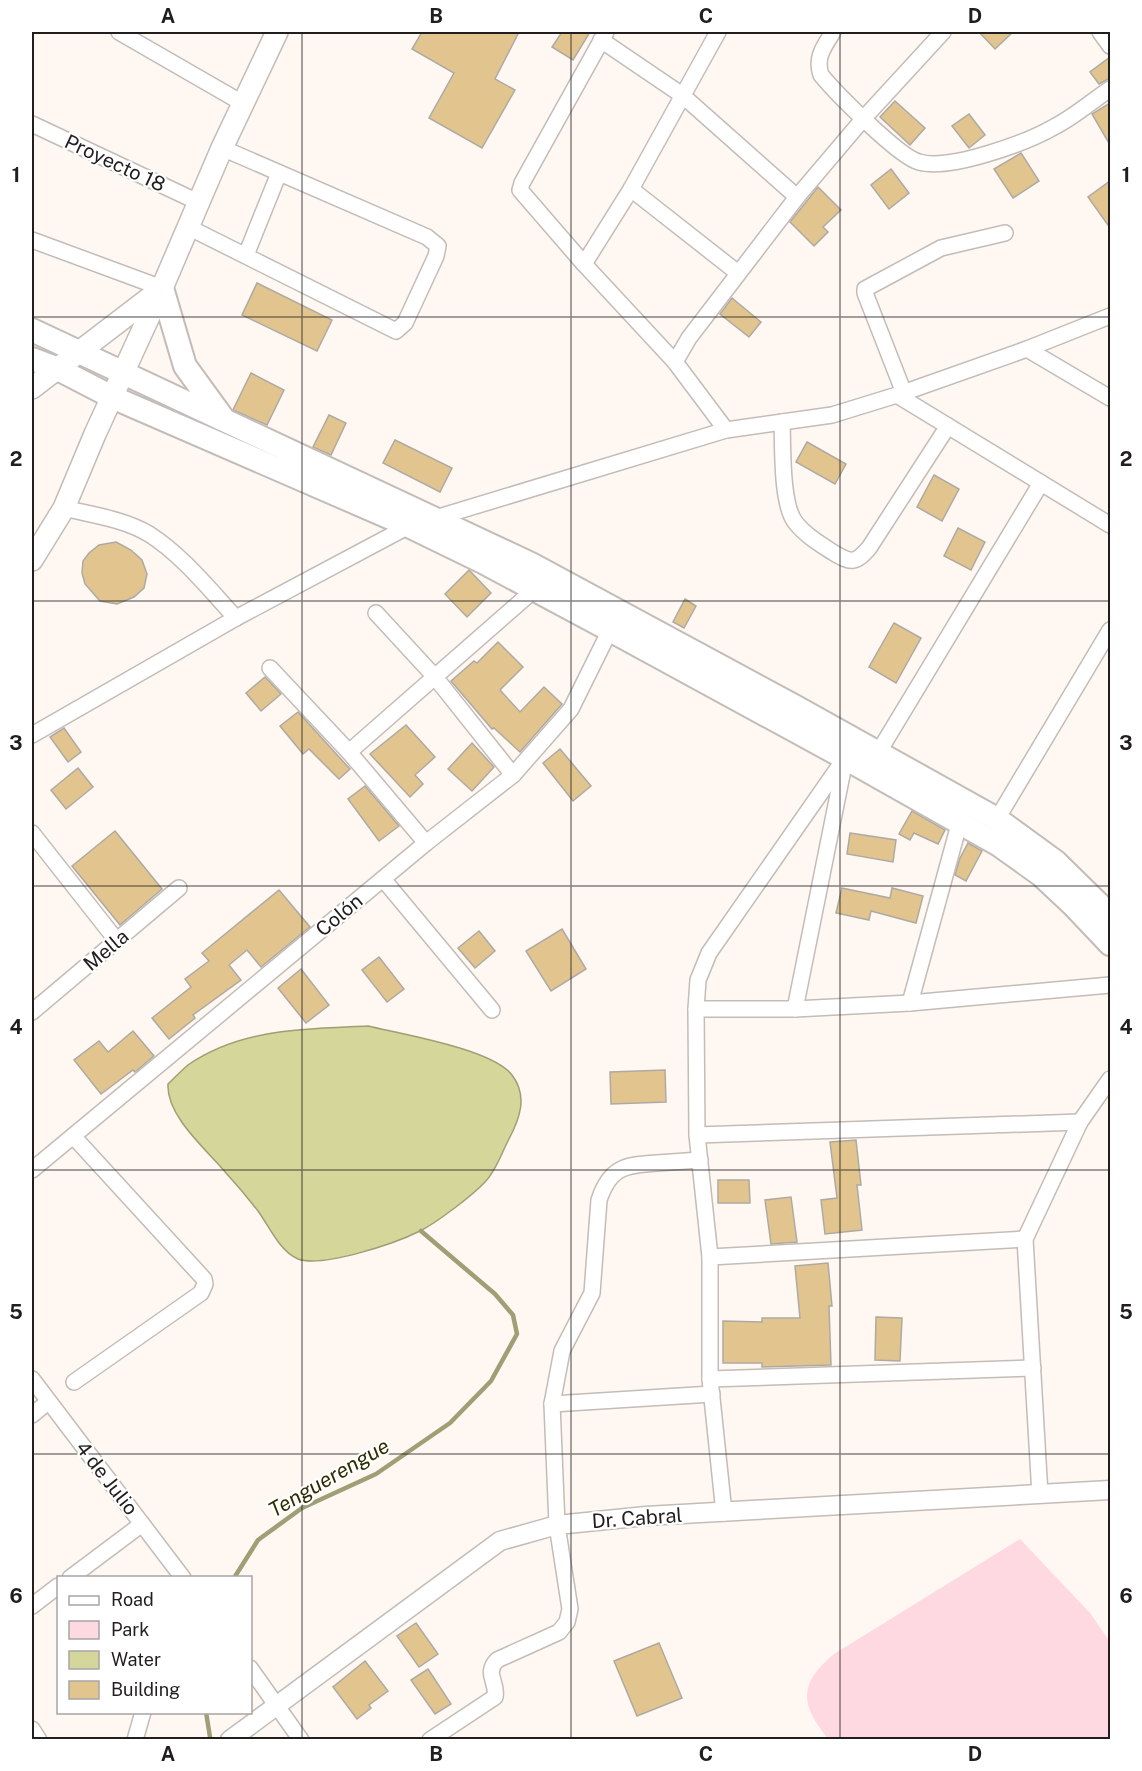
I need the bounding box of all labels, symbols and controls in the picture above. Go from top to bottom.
text: A [161,4,175,28]
text: B [429,4,443,28]
text: C [699,4,713,28]
text: D [968,4,982,28]
street label: Proyecto 18 [61,129,169,197]
text: 1 [12,163,20,187]
text: 1 [1122,163,1130,187]
text: 2 [10,447,22,471]
text: 2 [1120,447,1132,471]
text: 3 [9,731,23,755]
text: 3 [1119,731,1133,755]
street label: Colón [311,889,367,941]
street label: Mella [78,924,134,976]
text: 4 [9,1015,23,1039]
text: 4 [1119,1015,1133,1039]
text: 5 [9,1300,23,1324]
text: 5 [1119,1300,1133,1324]
water label: Tenguerengue [264,1433,394,1522]
street label: 4 de Julio [71,1436,143,1520]
street label: Dr. Cabral [591,1503,683,1533]
legend [57,1576,252,1714]
text: 6 [9,1584,23,1608]
text: 6 [1119,1584,1133,1608]
text: Road [111,1589,154,1610]
text: Park [111,1619,149,1640]
text: Water [111,1649,161,1670]
text: Building [111,1679,180,1700]
text: A [161,1742,175,1766]
text: B [429,1742,443,1766]
text: C [699,1742,713,1766]
text: D [968,1742,982,1766]

